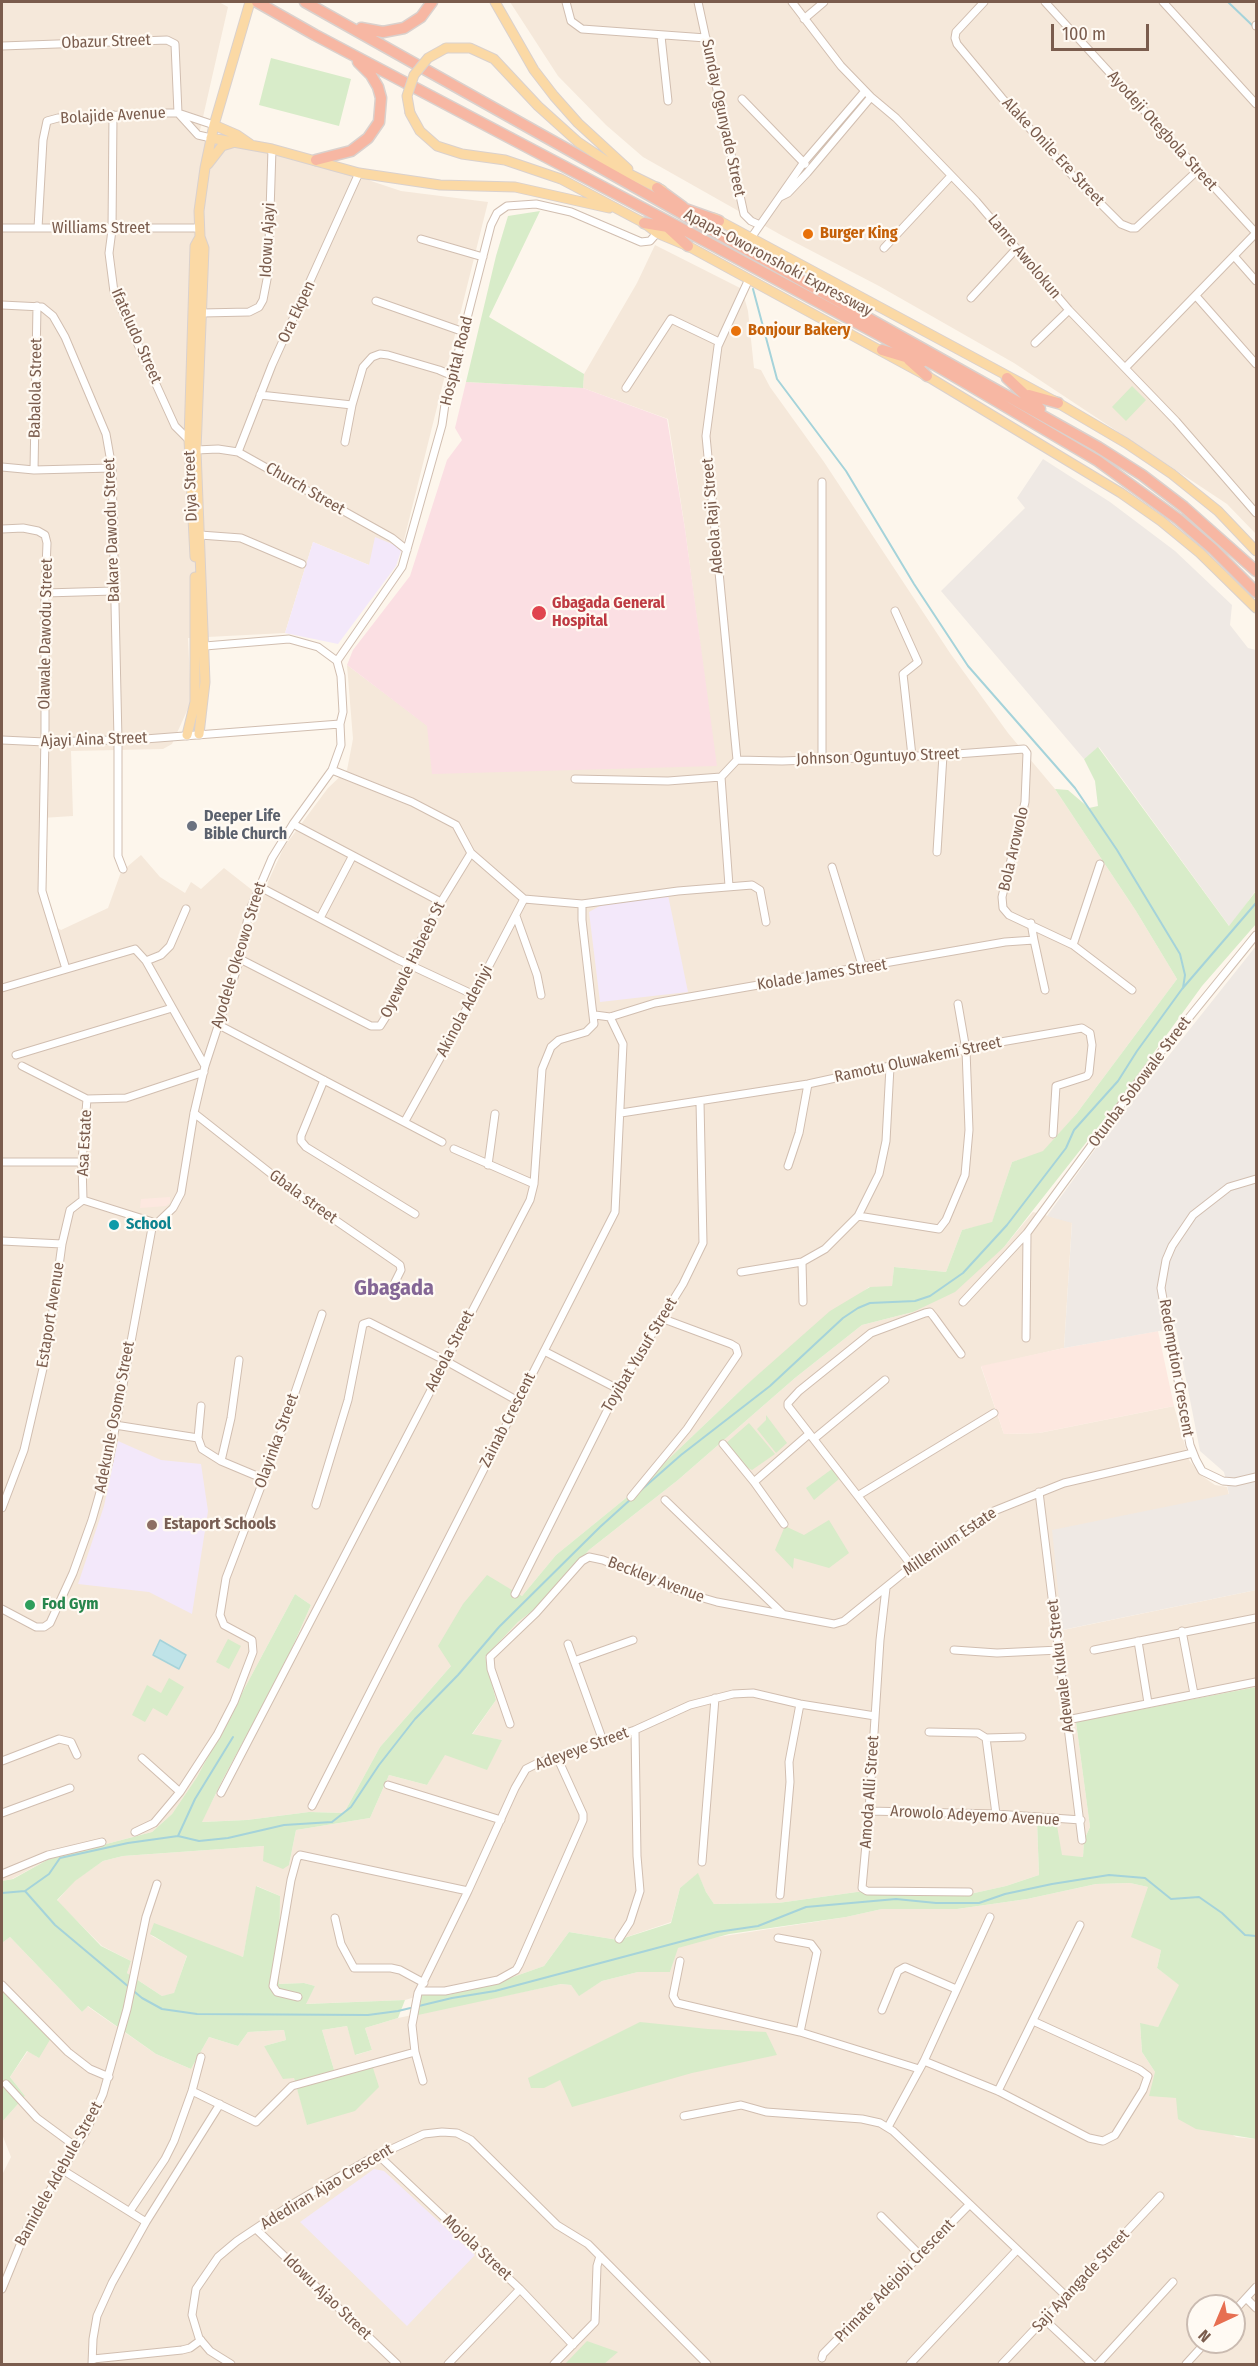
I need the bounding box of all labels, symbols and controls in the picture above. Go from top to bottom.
scale bar [1054,12,1152,50]
text: 100 m [1062,23,1106,45]
street label: Obazur Street [61,31,151,53]
street label: Sunday Ogunyade Street [697,38,749,198]
street label: Ayodeji Otegbola Street [1103,67,1221,195]
street label: Alake Onile Ere Street [998,94,1108,210]
street label: Bolajide Avenue [60,104,166,128]
street label: Idowu Ajayi [256,202,280,278]
street label: Apapa-Oworonshoki Expressway [680,205,876,321]
street label: Lanre Awolokun [983,211,1065,303]
street label: Williams Street [52,219,150,239]
place label: Burger King [820,224,898,244]
marker: Burger King [801,227,815,241]
street label: Ora Ekpen [274,278,320,346]
street label: Ifateludo Street [106,285,166,387]
street label: Hospital Road [437,314,477,408]
place label: Bonjour Bakery [748,321,850,341]
marker: Bonjour Bakery [729,324,743,338]
street label: Babalola Street [26,338,46,438]
street label: Diya Street [180,450,202,522]
street label: Adeola Raji Street [698,457,728,575]
street label: Bakare Dawodu Street [100,458,124,602]
street label: Church Street [262,459,348,519]
street label: Olawale Dawodu Street [35,558,57,710]
place label: Gbagada General Hospital [552,594,665,632]
marker: Gbagada General Hospital [530,604,548,622]
street label: Ajayi Aina Street [40,729,148,751]
street label: Johnson Oguntuyo Street [796,745,960,769]
street label: Bola Arowolo [995,805,1033,893]
place label: Deeper Life Bible Church [204,807,287,845]
marker: Deeper Life Bible Church [185,819,199,833]
street label: Ayodele Okeowo Street [208,880,270,1030]
street label: Oyewole Habeeb St [377,899,449,1021]
street label: Kolade James Street [756,955,888,995]
street label: Akinola Adeniyi [433,962,497,1060]
street label: Otunba Sobowale Street [1085,1013,1195,1151]
street label: Ramotu Oluwakemi Street [833,1033,1003,1087]
street label: Asa Estate [74,1109,96,1177]
street label: Gbala street [265,1166,341,1228]
place label: School [126,1215,171,1235]
marker: School [107,1218,121,1232]
street label: Estaport Avenue [33,1261,69,1369]
district label: Gbagada [354,1276,434,1302]
street label: Toyibat Yusuf Street [598,1294,682,1416]
street label: Redemption Crescent [1154,1298,1198,1438]
street label: Adeola Street [421,1307,479,1395]
street label: Adekunle Osomo Street [91,1340,139,1494]
street label: Zainab Crescent [476,1369,540,1471]
street label: Olayinka Street [251,1391,303,1491]
street label: Millenium Estate [900,1504,1000,1580]
place label: Estaport Schools [164,1515,276,1535]
marker: Estaport Schools [145,1518,159,1532]
street label: Beckley Avenue [605,1553,707,1607]
place label: Fod Gym [42,1595,98,1615]
marker: Fod Gym [23,1598,37,1612]
street label: Adewale Kuku Street [1043,1598,1079,1734]
street label: Adeyeye Street [533,1723,631,1775]
street label: Amoda Alli Street [856,1735,884,1849]
street label: Arowolo Adeyemo Avenue [890,1802,1060,1830]
street label: Bamidele Adebule Street [11,2098,107,2250]
street label: Adediran Ajao Crescent [257,2140,397,2234]
street label: Mojola Street [439,2211,515,2285]
street label: Primate Adejobi Crescent [831,2215,959,2347]
street label: Saji Ayangade Street [1028,2226,1134,2336]
street label: Idowu Ajao Street [279,2250,375,2344]
north arrow [1186,2294,1246,2354]
text: N [1194,2326,1215,2346]

